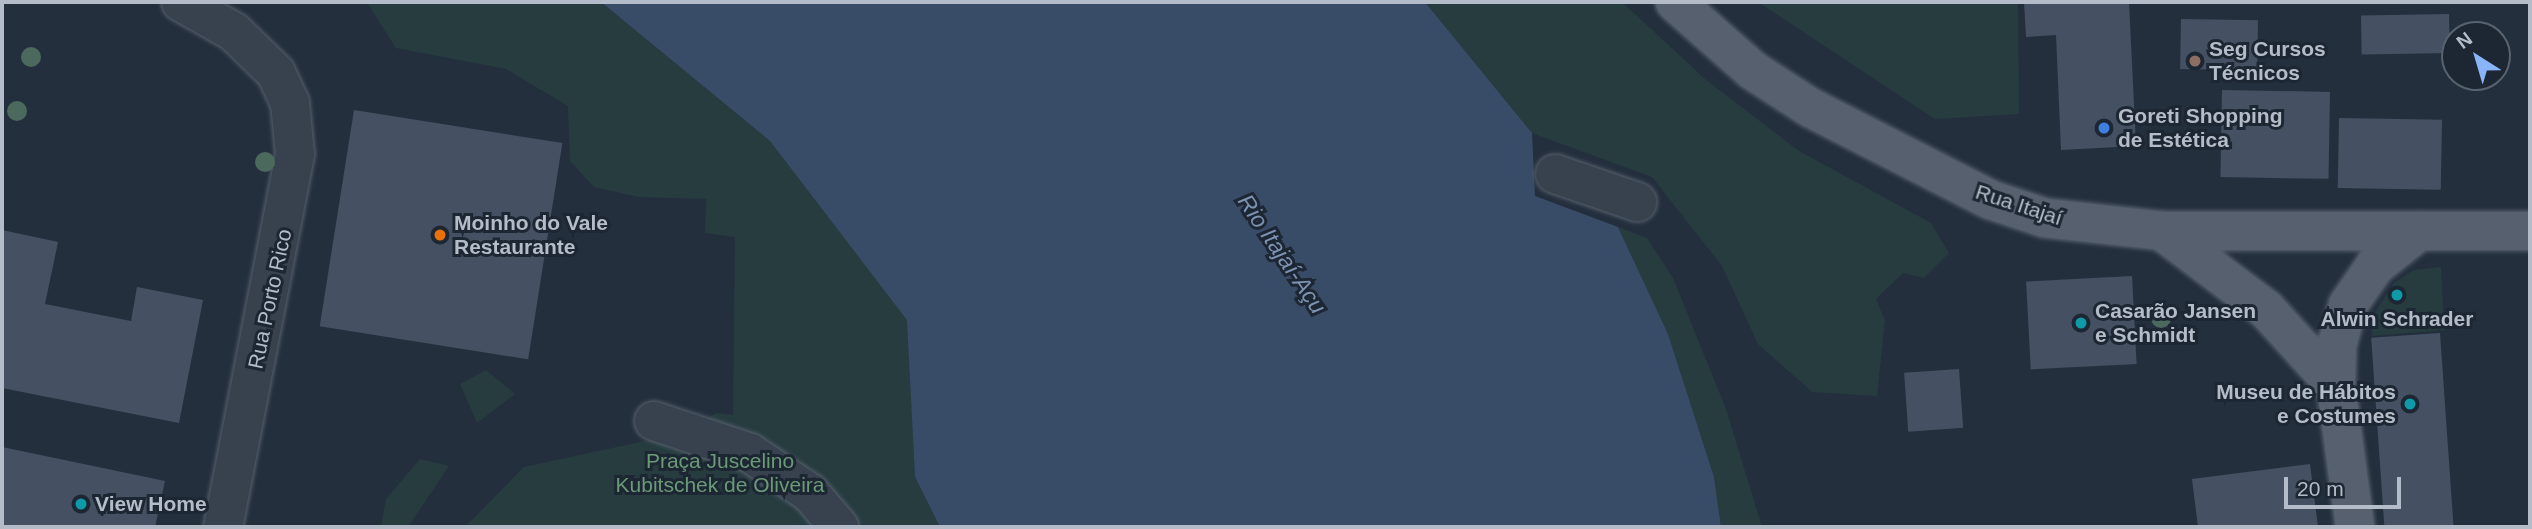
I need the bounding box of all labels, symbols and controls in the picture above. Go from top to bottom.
north arrow [2441,21,2511,91]
text: N [2452,28,2476,53]
place label: Seg Cursos Técnicos [2209,36,2326,86]
marker: Seg Cursos Técnicos [2187,53,2203,69]
place label: Goreti Shopping de Estética [2118,103,2282,153]
marker: Goreti Shopping de Estética [2096,120,2112,136]
street label: Rua Itajaí [1972,179,2066,231]
water label: Rio Itajaí-Açu [1232,189,1332,319]
place label: Moinho do Vale Restaurante [454,210,608,260]
street label: Rua Porto Rico [243,227,297,371]
marker: Moinho do Vale Restaurante [432,227,448,243]
marker: Alwin Schrader [2389,287,2405,303]
place label: Casarão Jansen e Schmidt [2095,298,2256,348]
place label: Alwin Schrader [2321,306,2473,332]
marker: Casarão Jansen e Schmidt [2073,315,2089,331]
place label: Museu de Hábitos e Costumes [2216,379,2396,429]
marker: Museu de Hábitos e Costumes [2402,396,2418,412]
park label: Praça Juscelino Kubitschek de Oliveira [616,448,824,498]
scale bar [2287,462,2404,506]
text: 20 m [2297,477,2344,500]
place label: View Home [95,491,207,517]
marker: View Home [73,496,89,512]

